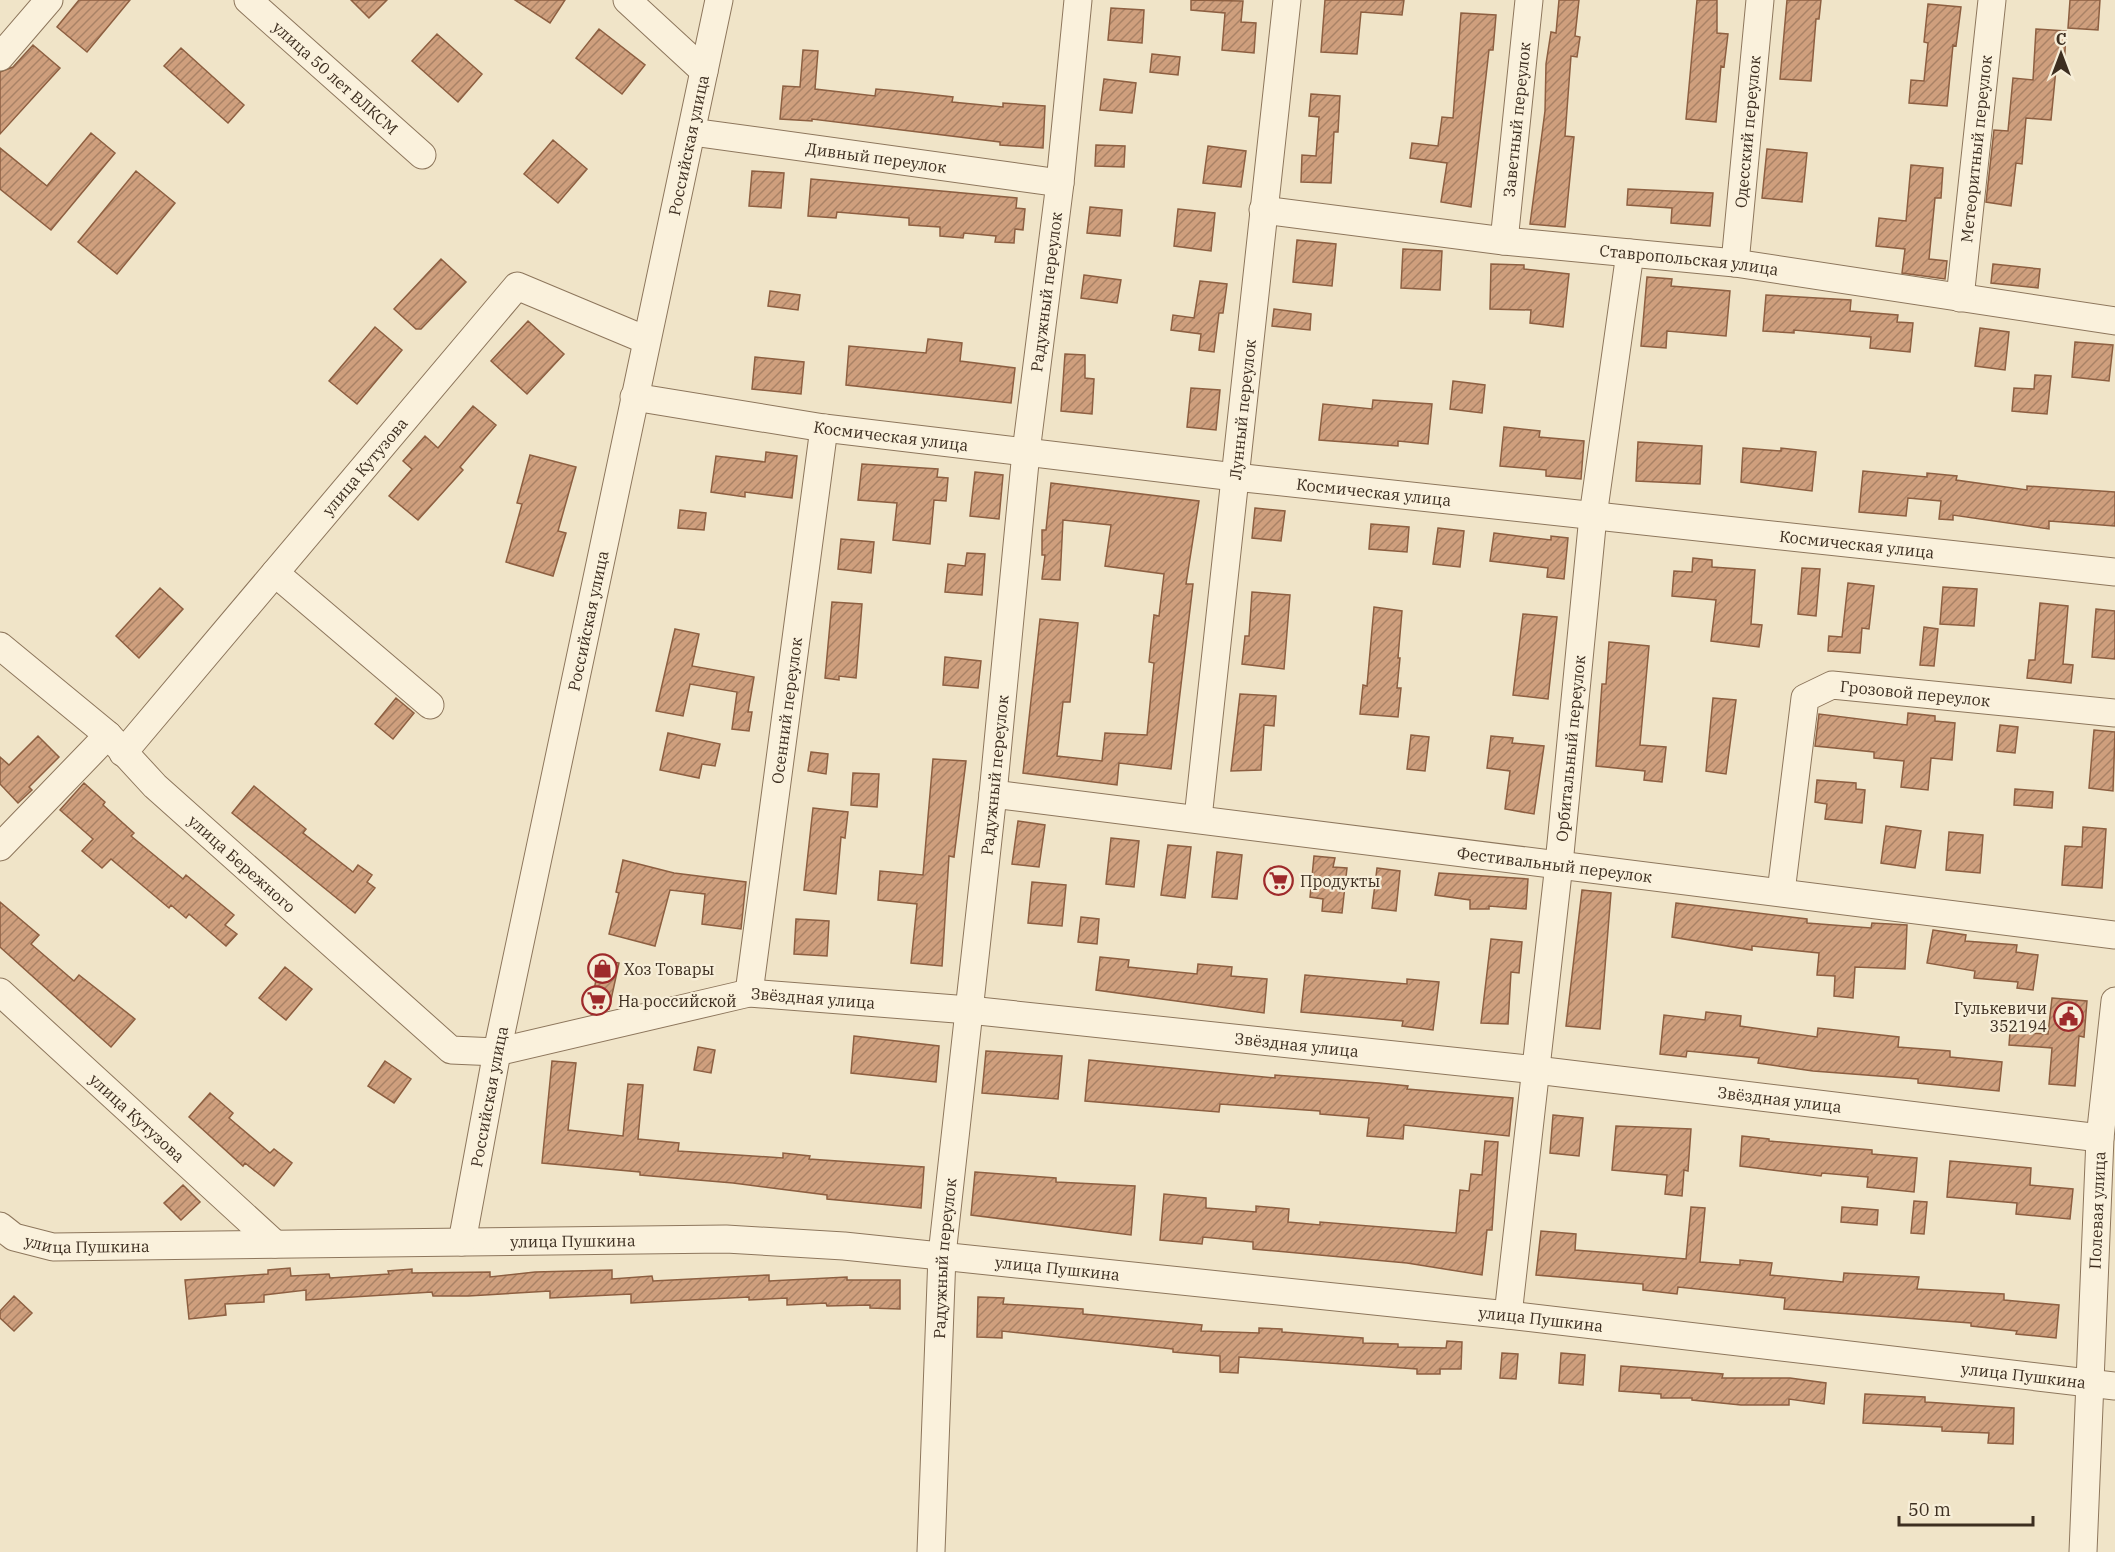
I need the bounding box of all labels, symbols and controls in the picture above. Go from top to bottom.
street label: улица 50 лет ВЛКСМ [269,17,402,139]
north arrow [2031,24,2091,84]
text: С [2056,29,2066,49]
street label: Заветный переулок [1499,41,1535,198]
street label: Метеоритный переулок [1956,53,1996,244]
street label: Одесский переулок [1730,54,1765,209]
street label: Российская улица [664,73,713,217]
street label: Дивный переулок [805,138,949,177]
street label: Радужный переулок [1026,210,1066,373]
street label: Ставропольская улица [1599,240,1780,280]
street label: Лунный переулок [1225,337,1260,481]
street label: улица Кутузова [318,413,412,519]
street label: Космическая улица [812,416,970,455]
street label: Космическая улица [1295,474,1453,510]
street label: Космическая улица [1778,526,1936,562]
street label: Российская улица [563,548,613,693]
street label: Осенний переулок [767,635,806,785]
street label: Орбитальный переулок [1551,653,1589,843]
street label: Грозовой переулок [1839,676,1992,711]
street label: Радужный переулок [976,693,1013,856]
street label: улица Бережного [184,811,300,917]
street label: Фестивальный переулок [1456,842,1654,887]
supermarket icon: Продукты [1263,865,1295,897]
place label: Продукты [1300,871,1380,891]
shop icon: Хоз Товары [587,953,619,985]
place label: Хоз Товары [624,959,714,979]
street label: Звёздная улица [750,983,876,1013]
supermarket icon: На российской [581,985,613,1017]
place label: На российской [618,991,737,1011]
place label: Гулькевичи 352194 [1954,998,2047,1036]
public building icon: Гулькевичи 352194 [2052,1001,2084,1033]
street label: Российская улица [466,1024,512,1169]
street label: Звёздная улица [1234,1028,1360,1061]
street label: улица Кутузова [85,1069,189,1166]
street label: Звёздная улица [1717,1082,1843,1117]
street label: Полевая улица [2085,1151,2109,1270]
street label: Радужный переулок [929,1176,961,1339]
street label: улица Пушкина [23,1230,150,1257]
street label: улица Пушкина [510,1230,636,1252]
street label: улица Пушкина [994,1252,1121,1285]
street label: улица Пушкина [1478,1302,1605,1336]
street label: улица Пушкина [1960,1358,2087,1393]
scale bar [1899,1489,2032,1527]
text: 50 m [1908,1498,1951,1521]

